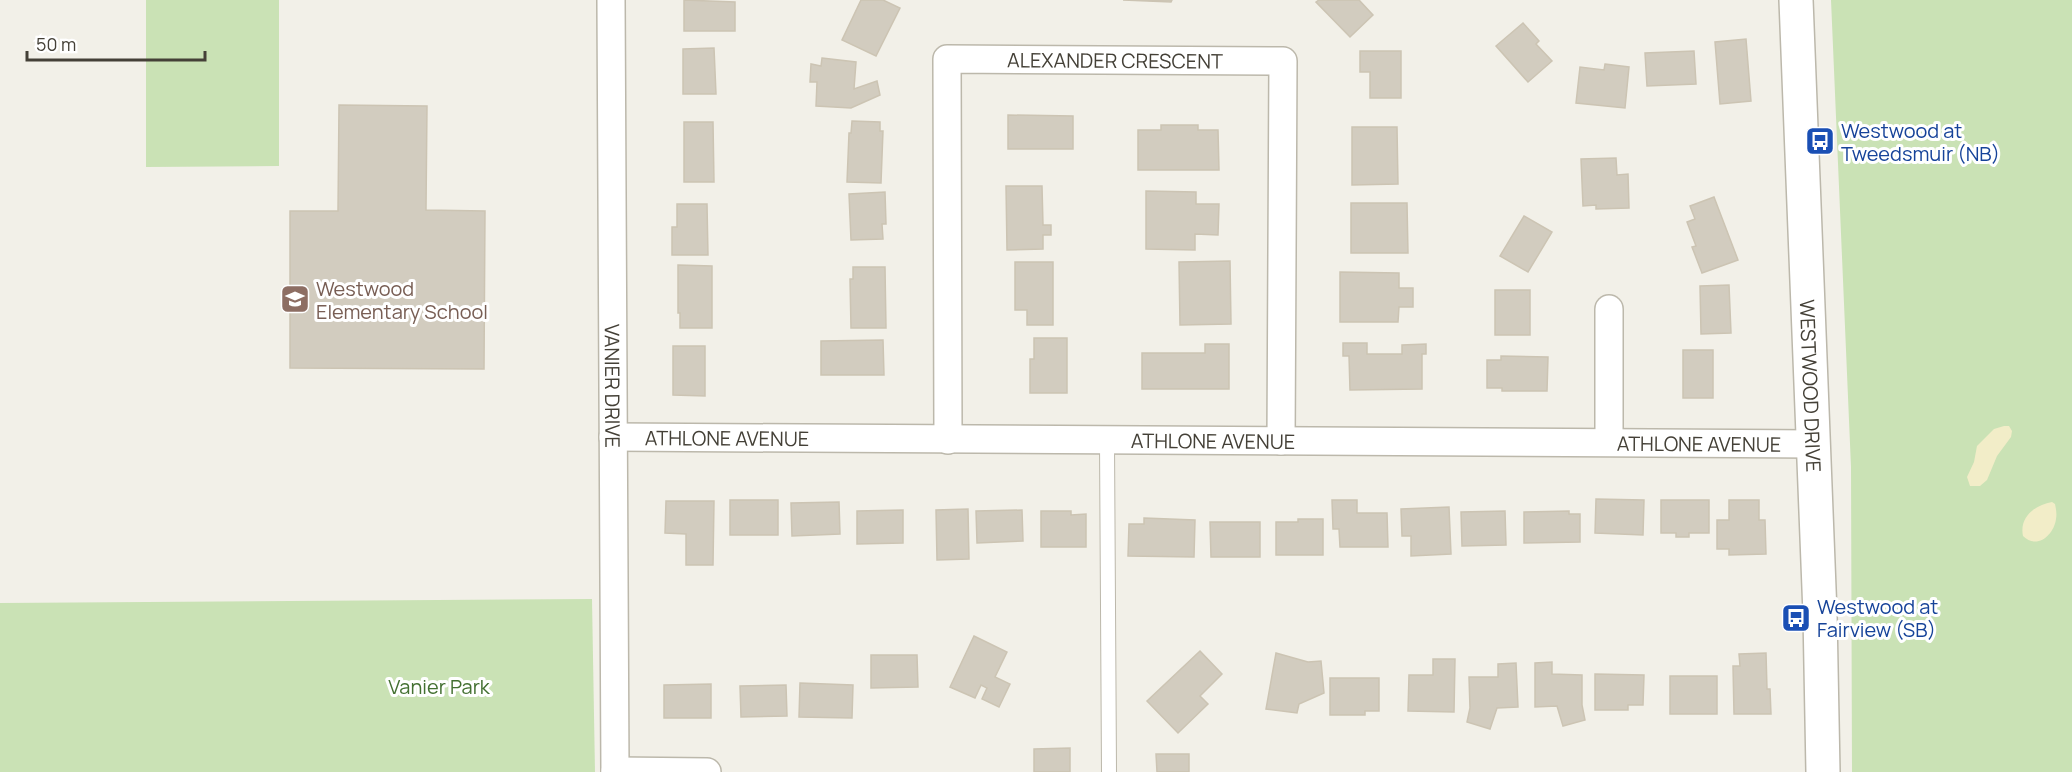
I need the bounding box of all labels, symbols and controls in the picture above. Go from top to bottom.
scale bar [27,24,206,62]
text: 50 m [36,32,76,56]
street label: ALEXANDER CRESCENT [1007,46,1223,74]
place label: Westwood at Tweedsmuir (NB) [1841,117,2000,167]
bus stop icon: Westwood at Tweedsmuir (NB) [1804,125,1836,157]
place label: Westwood Elementary School [316,275,488,325]
school or university icon: Westwood Elementary School [279,283,311,315]
street label: WESTWOOD DRIVE [1794,299,1828,473]
street label: VANIER DRIVE [599,324,627,448]
street label: ATHLONE AVENUE [645,424,809,452]
street label: ATHLONE AVENUE [1131,427,1295,454]
street label: ATHLONE AVENUE [1617,429,1781,457]
place label: Westwood at Fairview (SB) [1817,593,1938,643]
bus stop icon: Westwood at Fairview (SB) [1780,602,1812,634]
park label: Vanier Park [388,673,491,700]

